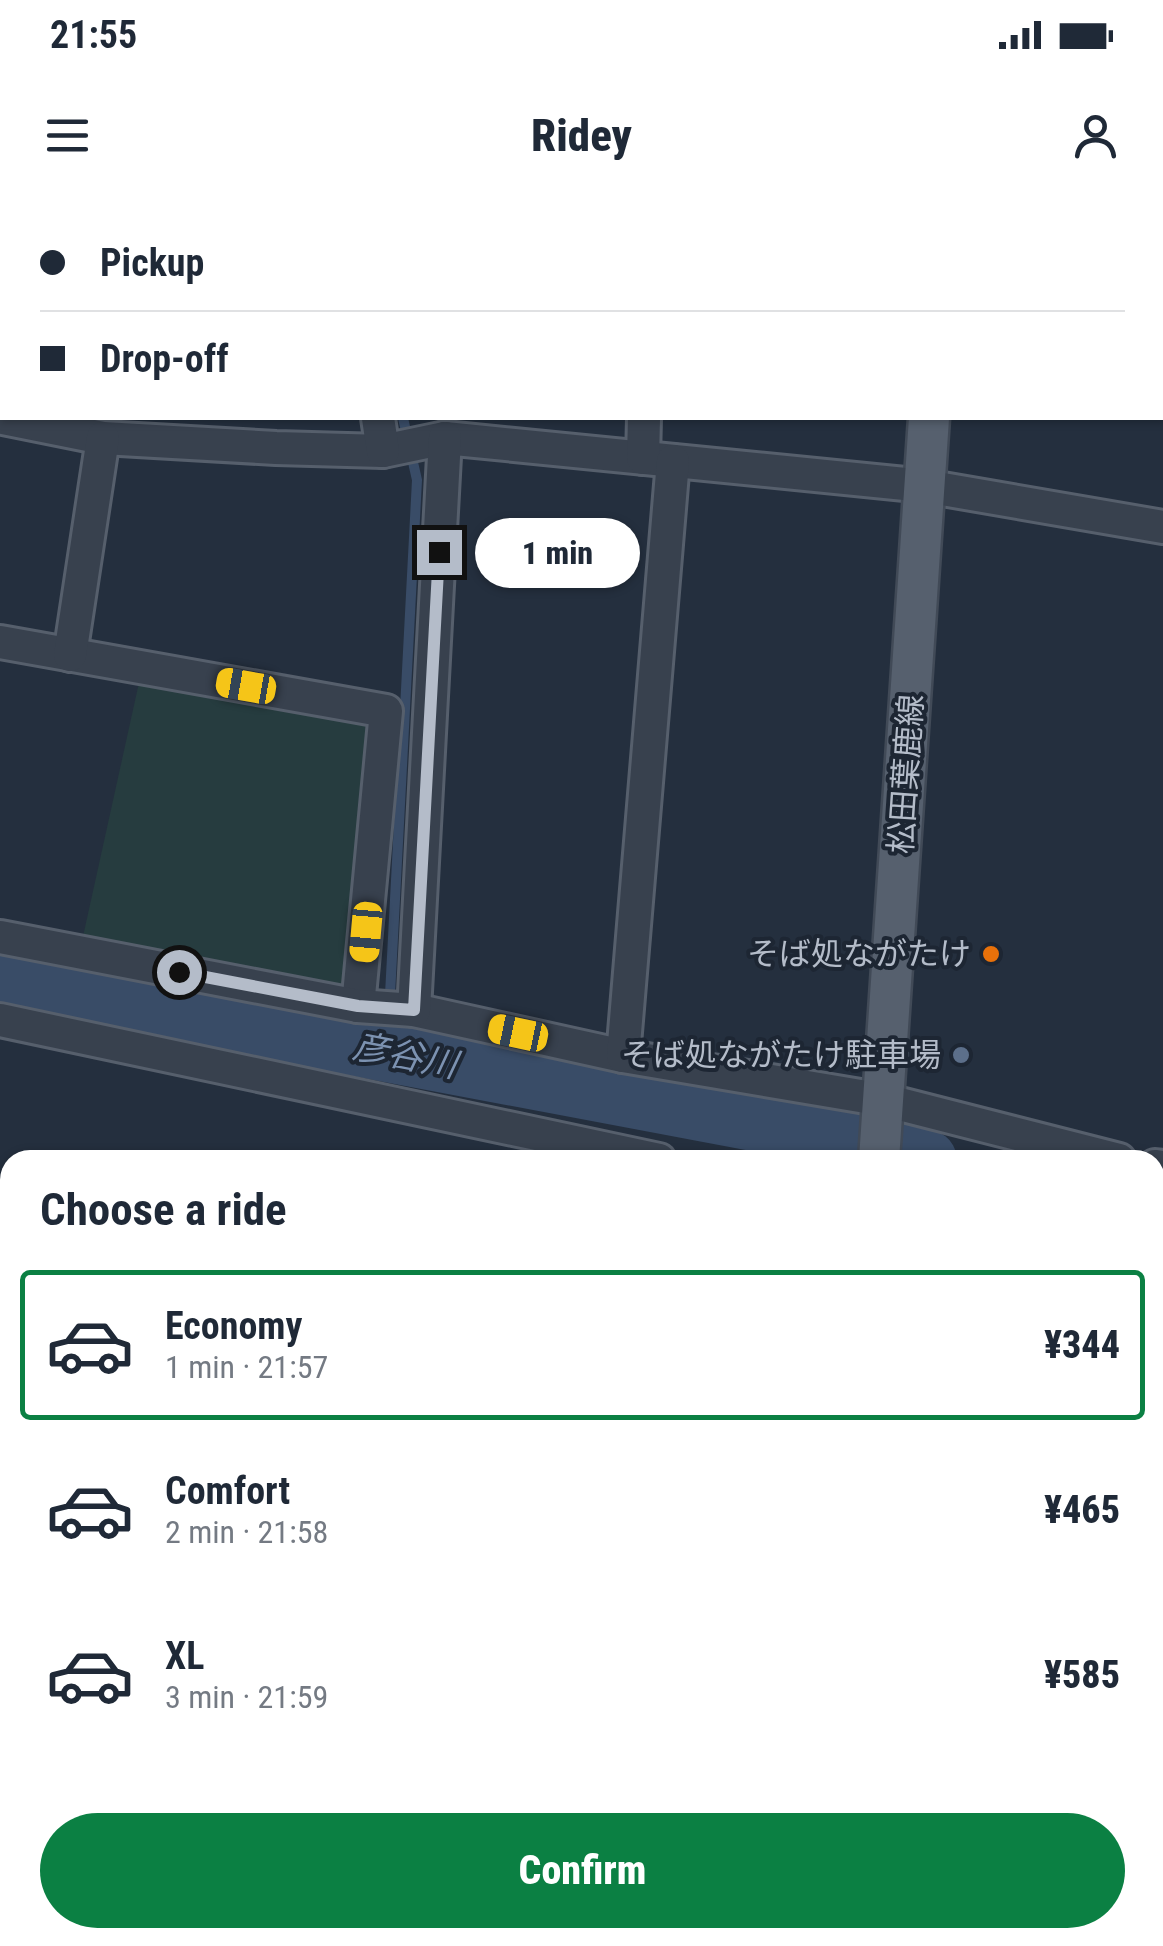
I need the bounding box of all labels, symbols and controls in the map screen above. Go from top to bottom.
text: 21:55 [50,13,137,57]
icon: menu [40,108,95,163]
icon: person [1068,108,1123,163]
text: Ridey [531,109,632,162]
text: Pickup [100,241,204,285]
text: Drop-off [100,337,229,381]
callout: 1 min [474,517,639,587]
route end [417,530,462,575]
text: 1 min [522,534,593,572]
car [214,666,278,706]
street label: 松田葉鹿線 [881,693,931,855]
car [348,901,384,963]
place label: そば処ながたけ [747,935,971,973]
marker: そば処ながたけ [980,943,1002,965]
route start [157,950,202,995]
car [486,1012,550,1054]
water label: 彦谷川 [350,1026,464,1087]
place label: そば処ながたけ駐車場 [621,1036,941,1074]
marker: そば処ながたけ駐車場 [950,1044,972,1066]
text: Choose a ride [40,1183,287,1236]
icon: car [45,1300,135,1390]
text: Economy [165,1304,302,1348]
text: ¥344 [1044,1323,1120,1367]
text: 1 min · 21:57 [165,1348,328,1386]
icon: car [45,1465,135,1555]
text: Comfort [165,1469,290,1513]
text: ¥465 [1044,1488,1120,1532]
text: 2 min · 21:58 [165,1513,328,1551]
icon: car [45,1630,135,1720]
text: XL [165,1634,204,1678]
text: ¥585 [1044,1653,1120,1697]
text: 3 min · 21:59 [165,1678,328,1716]
button: Confirm [40,1813,1125,1928]

